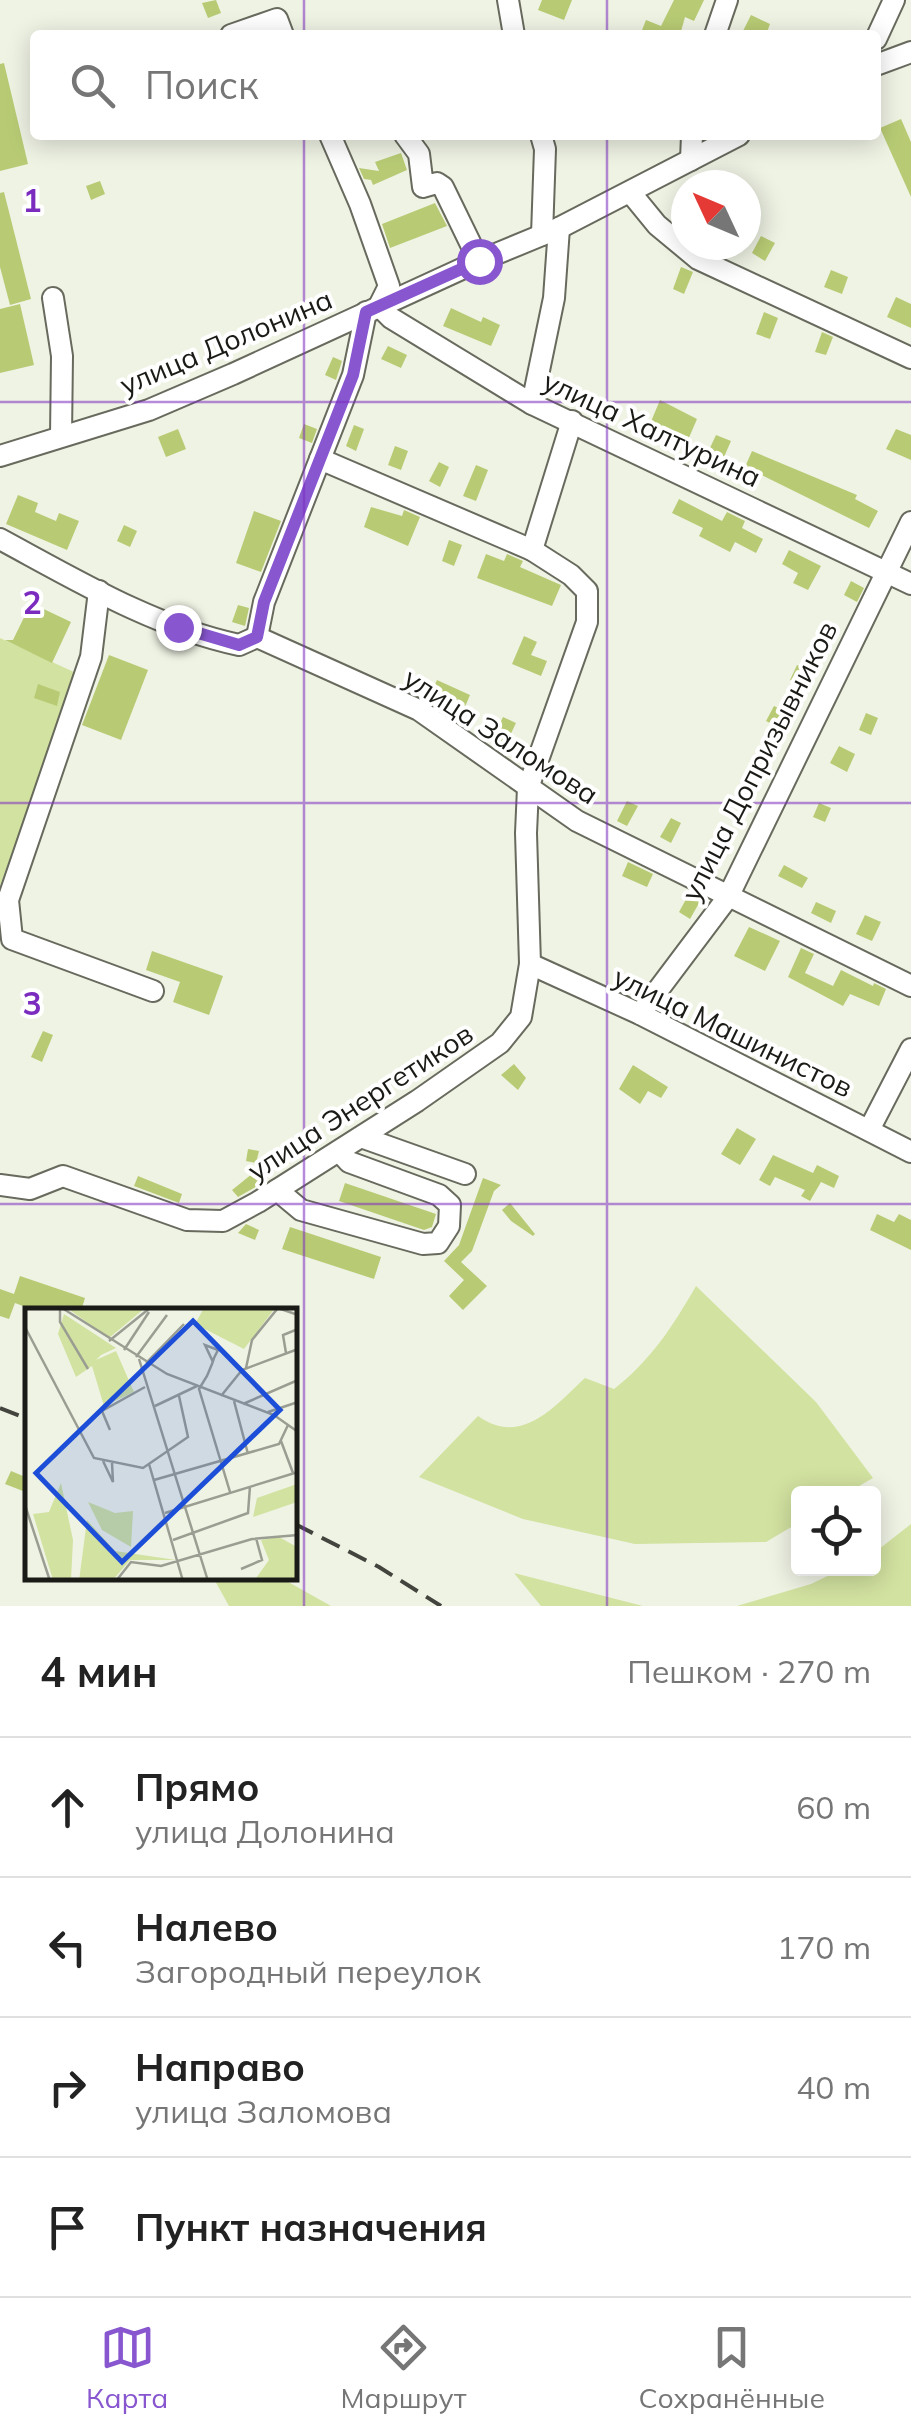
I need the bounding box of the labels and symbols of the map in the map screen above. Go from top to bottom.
north arrow [671,170,761,260]
text: 1 [22,180,42,220]
route start [457,239,503,285]
street label: улица Долонина [114,281,337,402]
street label: улица Халтурина [538,363,767,494]
text: 2 [22,582,42,622]
route end [156,605,202,651]
street label: улица Допризывников [673,615,844,906]
street label: улица Заломова [397,660,605,811]
street label: улица Машинистов [608,958,858,1105]
text: 3 [22,983,42,1023]
street label: улица Энергетиков [240,1016,479,1188]
inset map [25,1308,298,1581]

